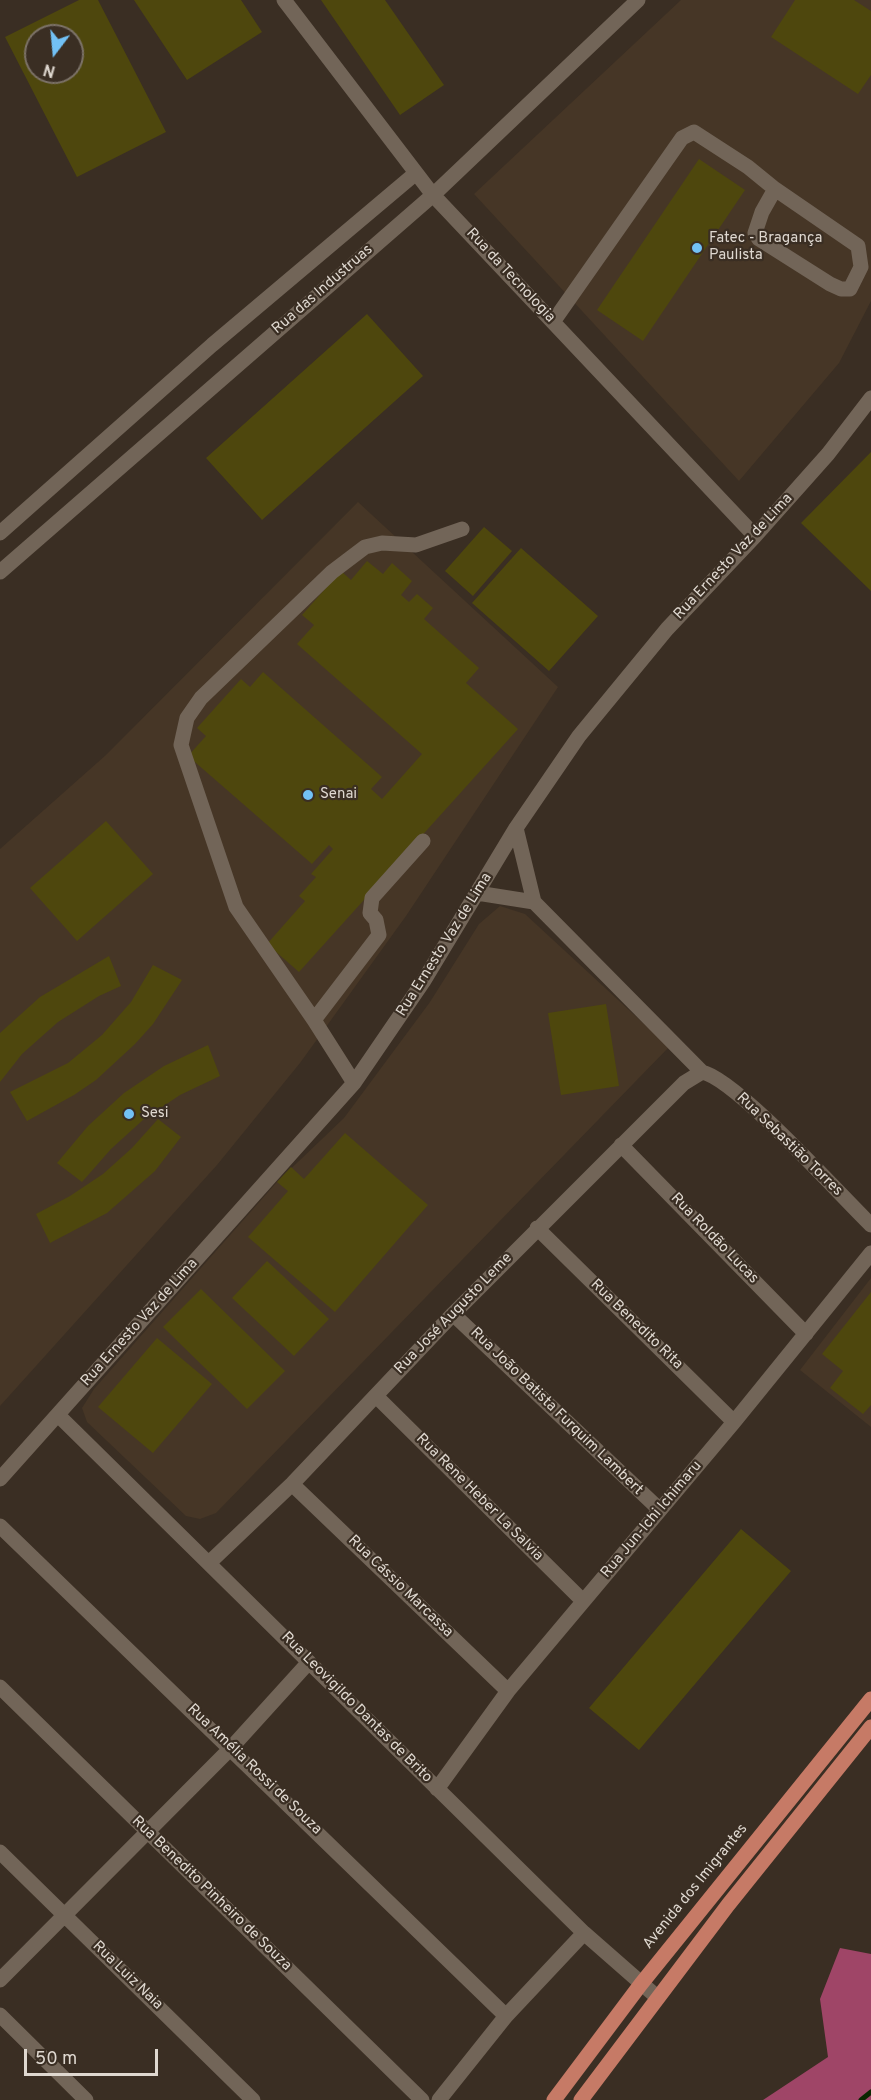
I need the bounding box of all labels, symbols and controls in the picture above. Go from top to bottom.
north arrow [24,24,84,84]
text: N [41,58,58,81]
street label: Rua da Tecnologia [462,225,558,327]
place label: Fatec - Bragança Paulista [709,230,822,265]
street label: Rua das Industruas [269,241,377,339]
marker: Fatec - Bragança Paulista [690,241,704,255]
street label: Rua Ernesto Vaz de Lima [671,490,797,624]
place label: Senai [320,786,357,804]
marker: Senai [301,788,315,802]
street label: Rua Ernesto Vaz de Lima [393,870,497,1020]
street label: Rua Sebastião Torres [732,1090,846,1200]
place label: Sesi [141,1105,168,1123]
marker: Sesi [122,1107,136,1121]
street label: Rua Roldão Lucas [666,1190,762,1288]
street label: Rua José Augusto Leme [391,1250,517,1378]
street label: Rua Ernesto Vaz de Lima [78,1255,202,1391]
street label: Rua Benedito Rita [586,1276,686,1374]
street label: Rua João Batista Furquim Lambert [466,1324,646,1500]
street label: Rua Rene Heber La Salvia [412,1431,546,1565]
street label: Rua Jun-Ichi Ichimaru [598,1458,706,1582]
street label: Rua Cássio Marcassa [344,1532,456,1642]
street label: Rua Leovigildo Dantas de Brito [277,1629,435,1787]
street label: Rua Amélia Rossi de Souza [183,1701,325,1839]
street label: Rua Benedito Pinheiro de Souza [127,1813,295,1975]
street label: Avenida dos Imigrantes [640,1821,752,1953]
street label: Rua Luiz Naia [88,1938,166,2014]
scale bar [27,2037,160,2075]
text: 50 m [35,2048,77,2071]

